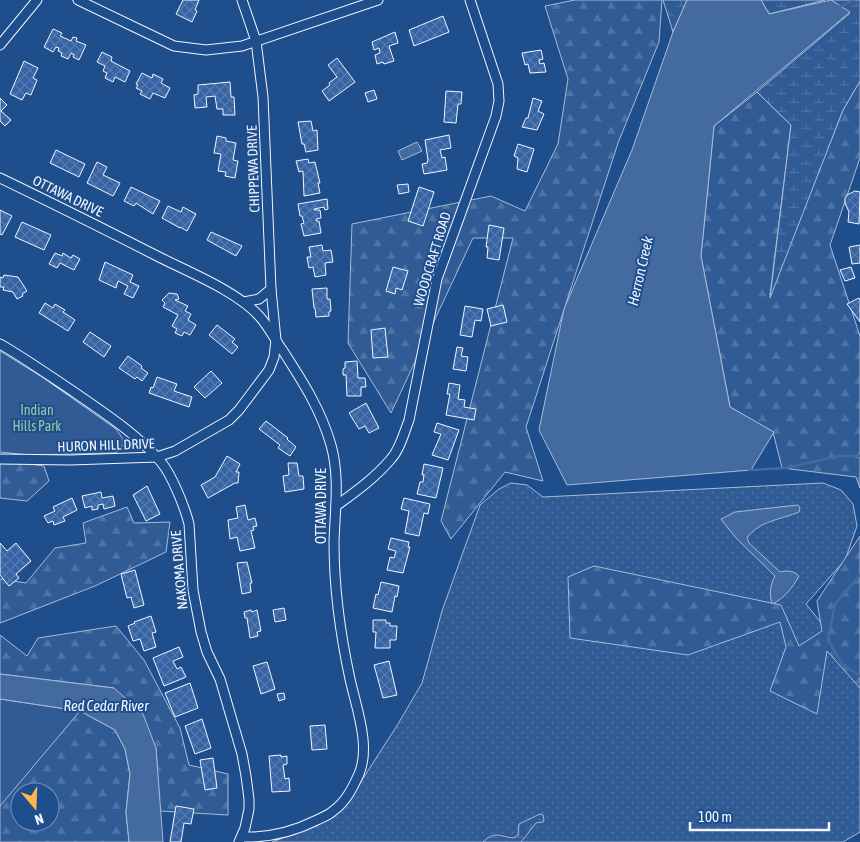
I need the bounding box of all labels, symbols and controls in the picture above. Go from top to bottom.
street label: CHIPPEWA DRIVE [243,125,263,213]
street label: OTTAWA DRIVE [30,172,106,220]
street label: WOODCRAFT ROAD [410,210,454,308]
water label: Herron Creek [624,234,656,307]
park label: Indian Hills Park [12,402,62,434]
street label: HURON HILL DRIVE [57,435,155,455]
street label: OTTAWA DRIVE [313,468,329,544]
street label: NAKOMA DRIVE [168,530,190,610]
water label: Red Cedar River [63,697,149,714]
north arrow [10,782,60,832]
scale bar [690,800,829,832]
text: 100 m [698,808,732,825]
text: N [33,810,46,828]

